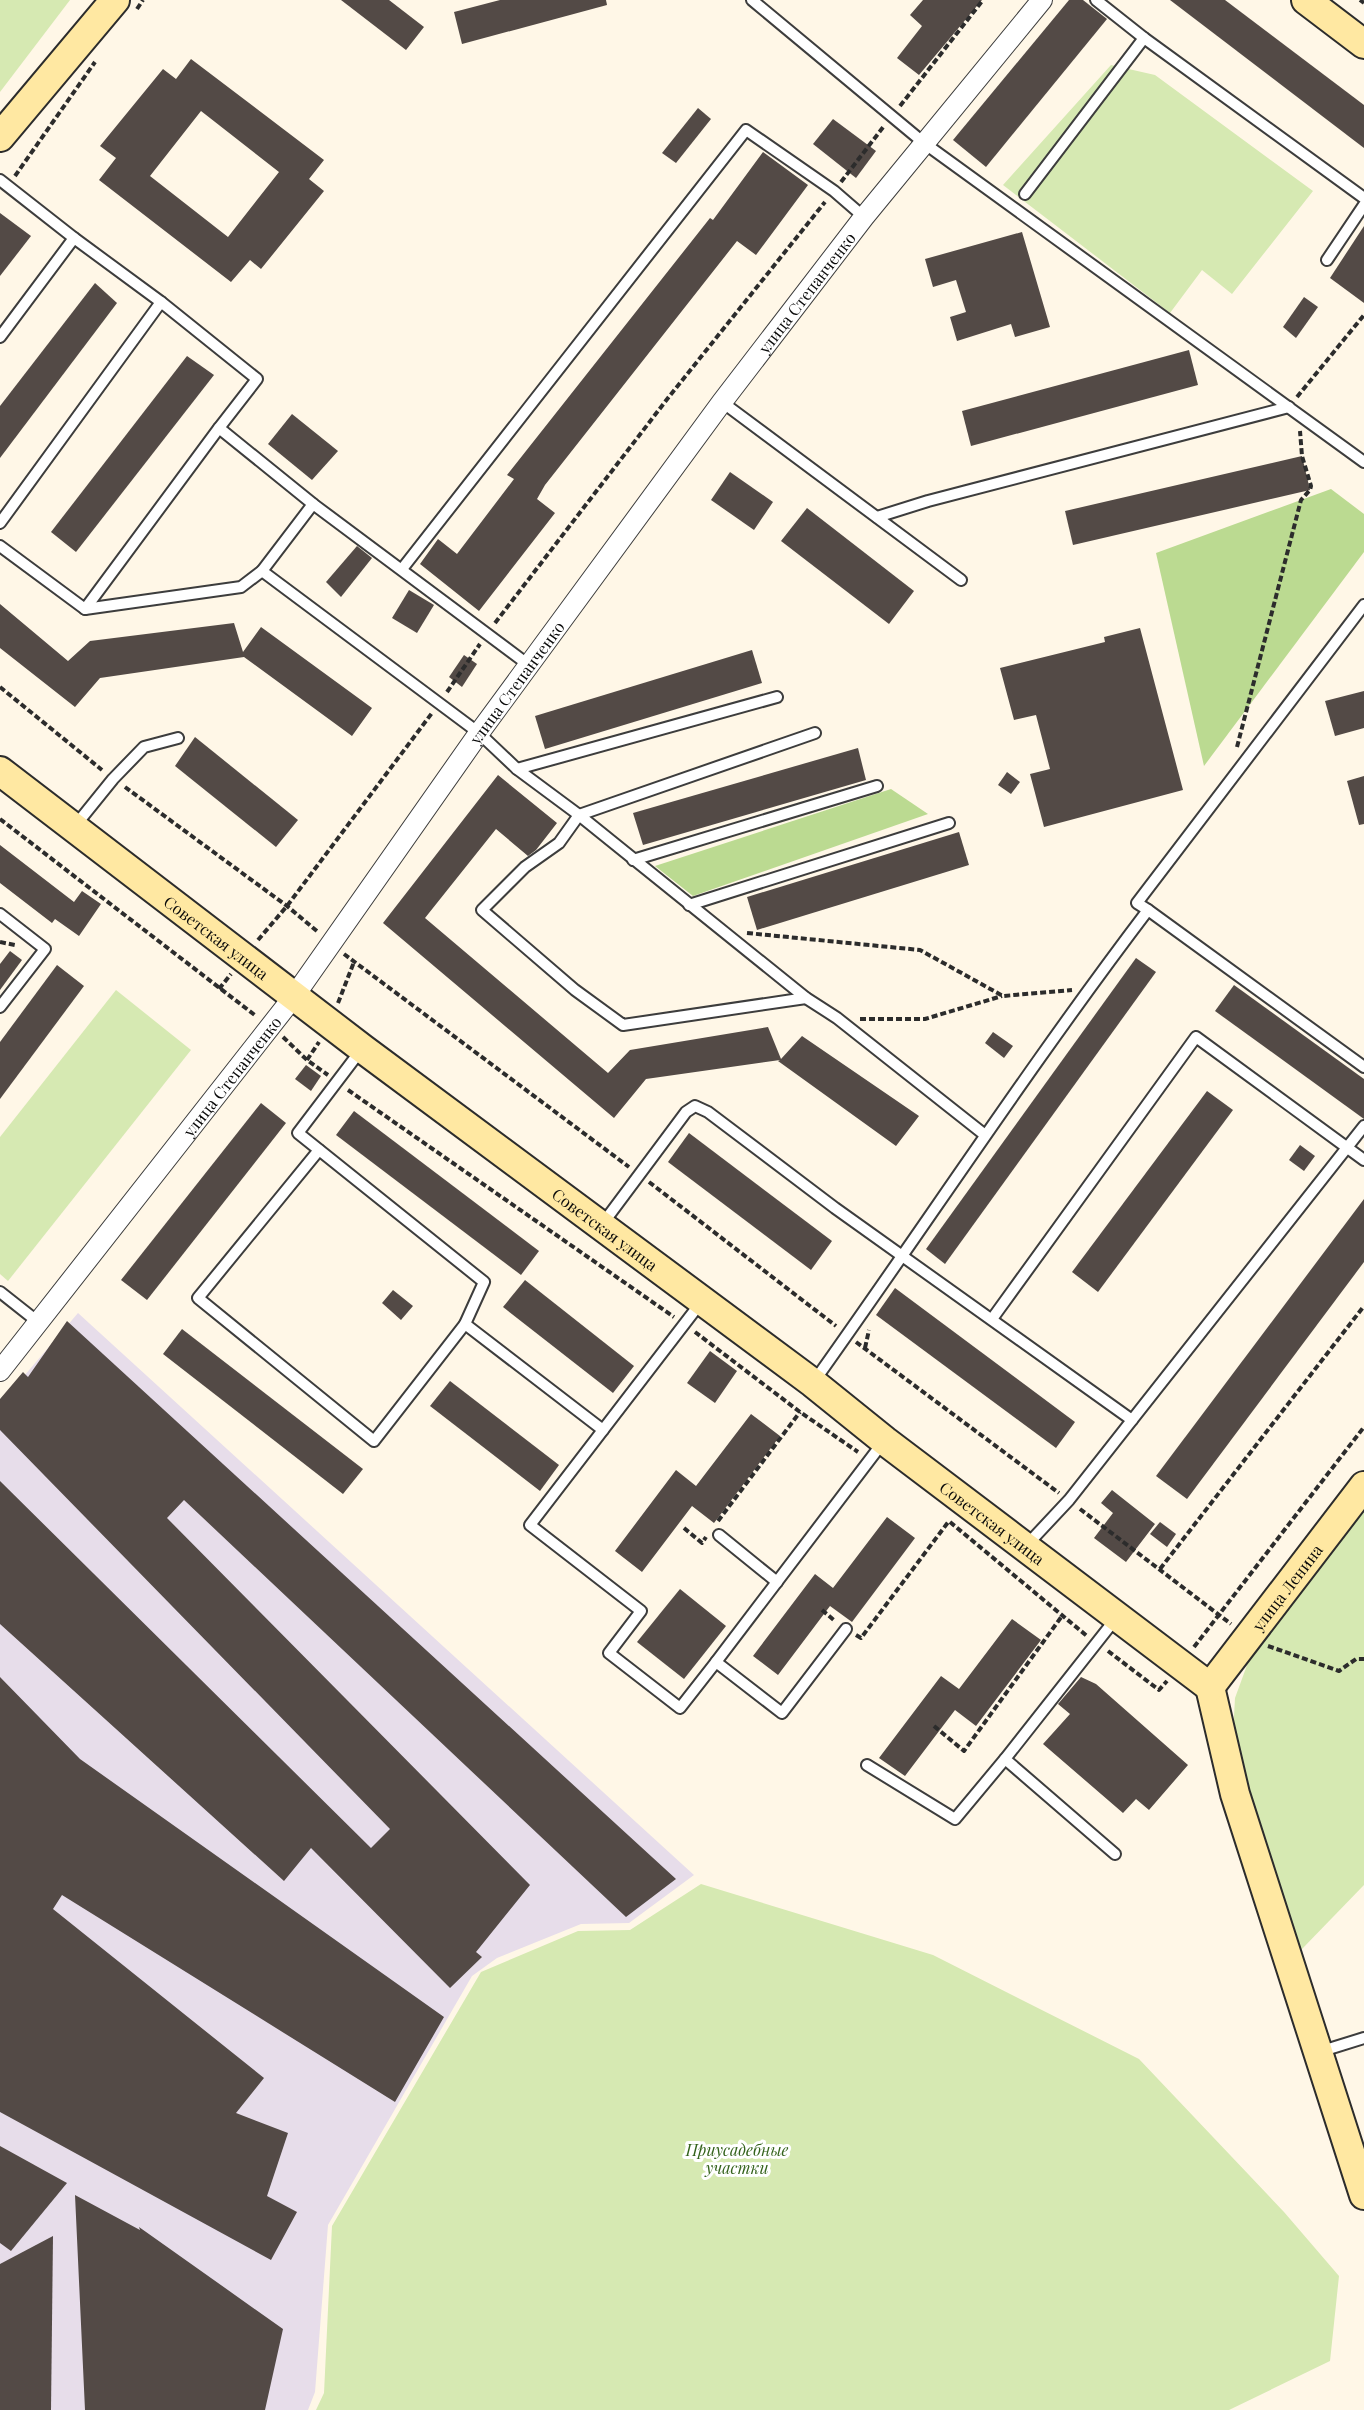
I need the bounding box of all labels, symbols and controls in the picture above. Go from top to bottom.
street label: улица Степанченко [752,227,860,358]
street label: улица Степанченко [464,616,568,749]
street label: Советская улица [160,890,273,984]
street label: улица Степанченко [177,1011,285,1141]
street label: Советская улица [548,1183,662,1275]
street label: Советская улица [936,1476,1049,1569]
street label: улица Ленина [1246,1539,1326,1635]
park label: Приусадебные участки [685,2139,788,2178]

